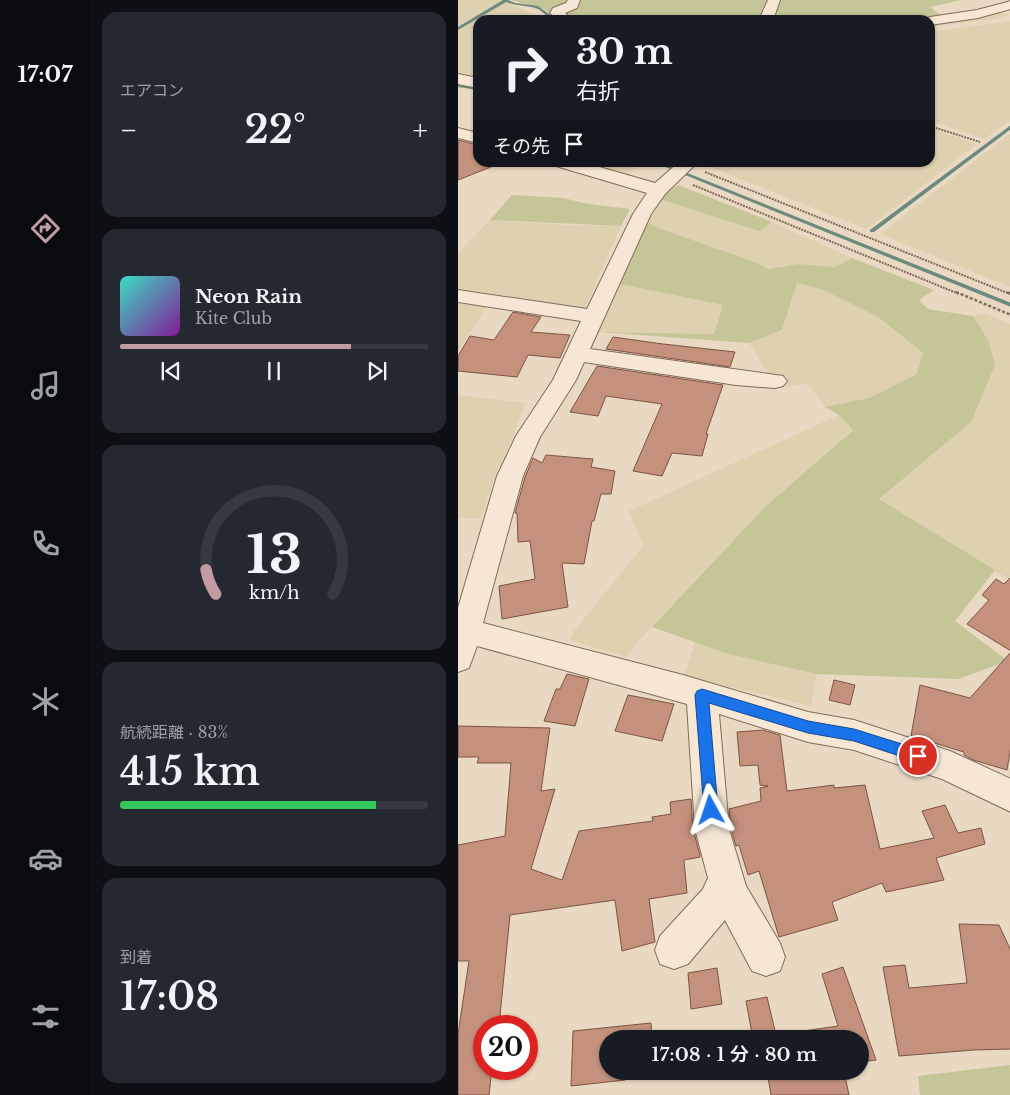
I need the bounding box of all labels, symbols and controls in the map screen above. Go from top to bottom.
text: 30 m [576,30,673,73]
icon: right [493,35,558,100]
text: 17:07 [17,61,73,88]
text: 右折 [576,78,620,105]
text: エアコン [120,80,184,100]
text: 22° [244,106,306,153]
text: − [120,113,138,148]
text: + [413,113,428,148]
icon: arrive [560,130,588,158]
text: その先 [493,135,550,158]
icon: directions [28,211,63,246]
text: Neon Rain [195,285,302,308]
text: Kite Club [195,308,272,328]
icon: previous [157,357,185,385]
icon: pause [260,357,288,385]
icon: next [363,357,391,385]
icon: music [28,368,63,403]
text: 13 [246,523,302,587]
icon: phone [28,526,63,561]
text: km/h [249,582,299,604]
icon: climate [28,684,63,719]
text: 航続距離 · 83% [120,722,228,742]
pin [897,735,939,777]
icon: arrive [904,742,932,770]
text: 415 km [120,748,260,795]
position arrow [684,783,736,835]
icon: car [28,841,63,876]
text: 到着 [120,947,152,967]
text: 17:08 [120,973,219,1020]
icon: filters [28,999,63,1034]
speed limit sign: 20 [473,1015,538,1080]
text: 17:08 · 1 分 · 80 m [651,1043,817,1066]

